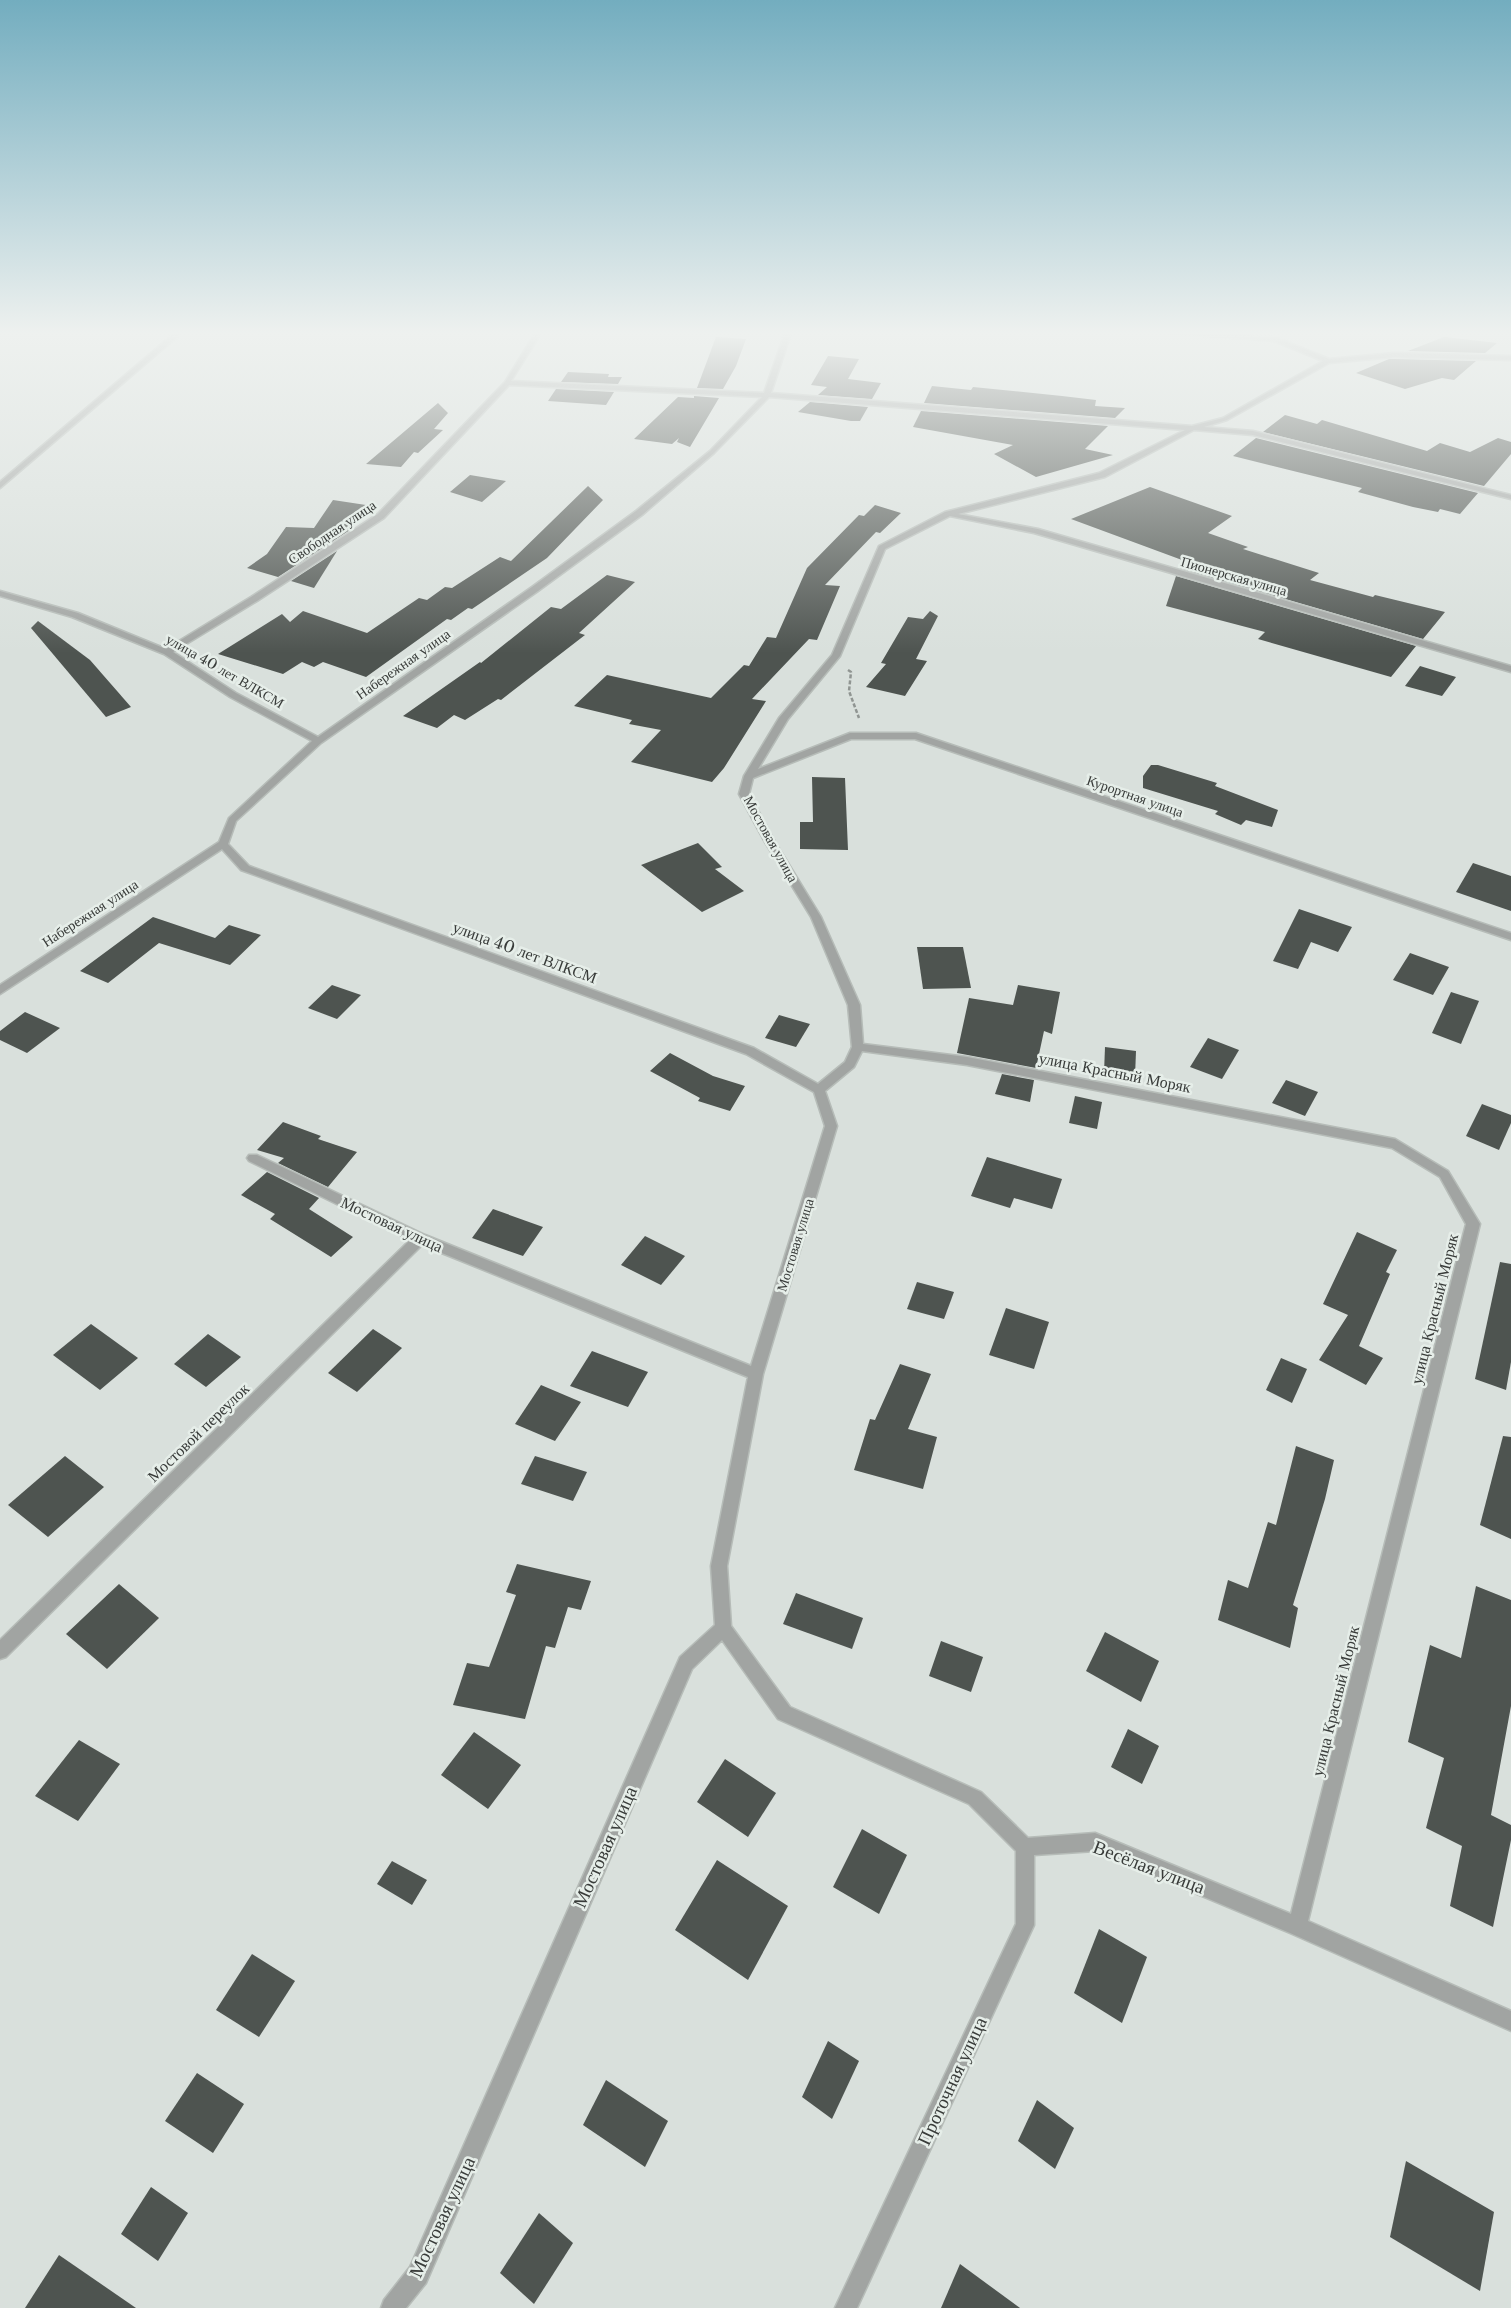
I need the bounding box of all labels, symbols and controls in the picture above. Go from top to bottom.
street label: Свободная улица [285,495,380,568]
street label: Пионерская улица [1179,552,1290,600]
street label: Набережная улица [352,624,454,703]
street label: улица 40 лет ВЛКСМ [163,630,288,712]
street label: Курортная улица [1084,771,1186,821]
street label: Мостовая улица [740,793,803,886]
street label: Набережная улица [39,875,142,951]
street label: улица 40 лет ВЛКСМ [450,917,600,987]
street label: улица Красный Моряк [1037,1047,1193,1097]
street label: Мостовая улица [338,1192,446,1256]
street label: Мостовая улица [772,1196,818,1294]
street label: улица Красный Моряк [1406,1231,1462,1386]
street label: Мостовой переулок [143,1378,253,1486]
street label: улица Красный Моряк [1307,1623,1363,1778]
street label: Мостовая улица [568,1782,642,1911]
street label: Весёлая улица [1090,1835,1208,1899]
street label: Проточная улица [912,2013,992,2149]
street label: Мостовая улица [404,2152,480,2281]

